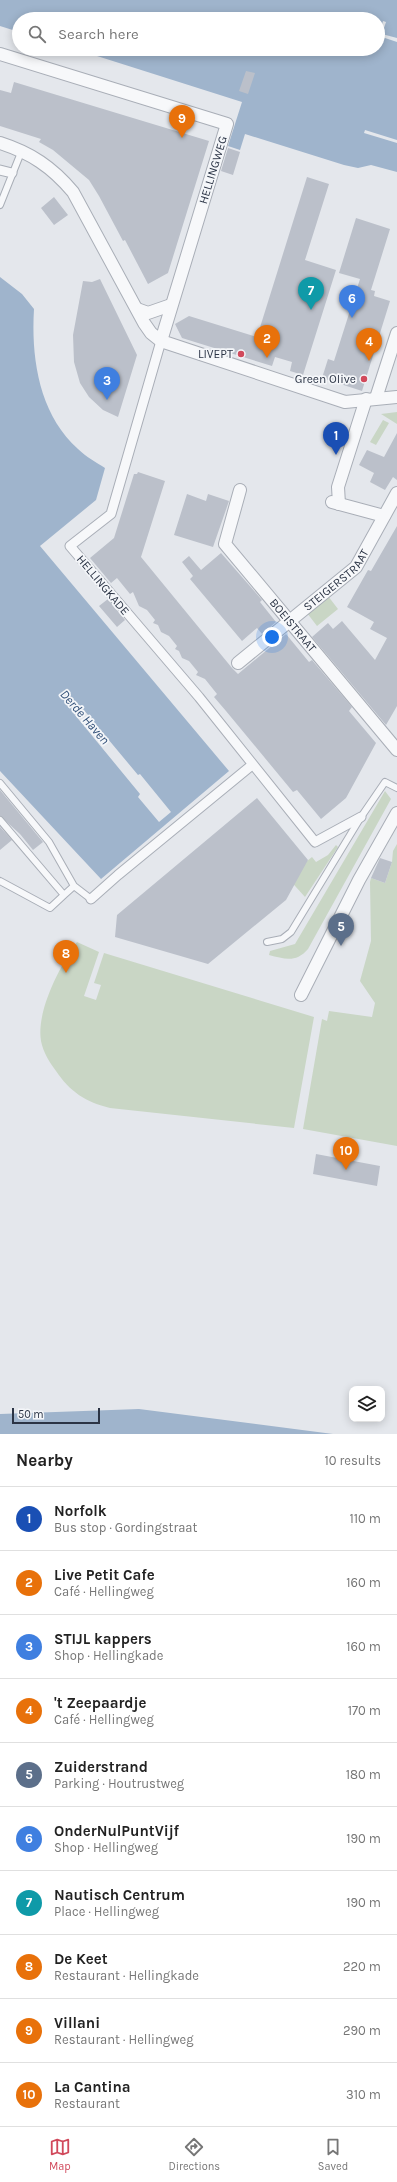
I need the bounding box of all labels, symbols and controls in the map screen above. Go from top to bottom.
search box [12,12,385,56]
icon: search [26,23,48,45]
text: Search here [58,25,139,43]
pin: 9 [169,105,195,138]
street label: HELLINGWEG [196,134,230,206]
pin: 7 [298,277,324,310]
pin: 6 [339,285,365,318]
pin: 2 [254,325,280,358]
pin: 4 [356,328,382,361]
place label: LIVEPT [198,347,233,361]
marker: LIVEPT [236,349,246,359]
pin: 3 [94,367,120,400]
place label: Green Olive [295,372,356,386]
marker: Green Olive [359,374,369,384]
pin: 1 [323,422,349,455]
street label: STEIGERSTRAAT [301,547,372,614]
street label: HELLINGKADE [74,552,132,618]
street label: BOEISTRAAT [267,596,319,655]
your location [262,627,282,647]
water label: Derde Haven [57,687,113,747]
pin: 5 [328,913,354,946]
pin: 8 [53,940,79,973]
pin: 10 [333,1137,359,1170]
map controls [349,1386,385,1422]
button: layers [349,1386,385,1422]
scale bar [12,1406,100,1425]
text: 50 m [18,1408,44,1421]
text: Nearby [16,1450,73,1470]
text: 10 results [324,1453,381,1468]
text: Norfolk [54,1502,107,1520]
text: 1 [27,1511,31,1526]
text: 110 m [349,1511,381,1526]
text: Bus stop · Gordingstraat [54,1520,197,1535]
text: Live Petit Cafe [54,1566,155,1584]
text: 2 [25,1575,33,1590]
text: 160 m [346,1575,381,1590]
text: Café · Hellingweg [54,1584,154,1599]
text: STIJL kappers [54,1630,152,1648]
text: 3 [25,1639,33,1654]
text: 160 m [346,1639,381,1654]
text: Shop · Hellingkade [54,1648,163,1663]
text: 't Zeepaardje [54,1694,147,1712]
text: 4 [25,1703,33,1718]
text: 170 m [348,1703,381,1718]
text: Café · Hellingweg [54,1712,154,1727]
text: Zuiderstrand [54,1758,148,1776]
text: 5 [25,1767,33,1782]
text: 180 m [346,1767,381,1782]
text: Parking · Houtrustweg [54,1776,184,1791]
text: OnderNulPuntVijf [54,1822,179,1840]
text: 6 [25,1831,33,1846]
text: 190 m [346,1831,381,1846]
text: Shop · Hellingweg [54,1840,158,1855]
text: Nautisch Centrum [54,1886,185,1904]
text: 7 [26,1895,32,1910]
text: 190 m [346,1895,381,1910]
text: Place · Hellingweg [54,1904,159,1919]
text: De Keet [54,1950,108,1968]
text: 8 [25,1959,33,1974]
text: 220 m [343,1959,381,1974]
text: Restaurant · Hellingkade [54,1968,199,1983]
text: Villani [54,2014,100,2032]
text: 9 [25,2023,33,2038]
text: 290 m [343,2023,381,2038]
text: Restaurant · Hellingweg [54,2032,194,2047]
text: La Cantina [54,2078,131,2096]
text: 10 [23,2087,35,2102]
text: 310 m [346,2087,381,2102]
text: Restaurant [54,2096,120,2111]
tab: Map [49,2136,71,2173]
tab: Directions [168,2136,220,2173]
tab: Saved [318,2136,348,2173]

